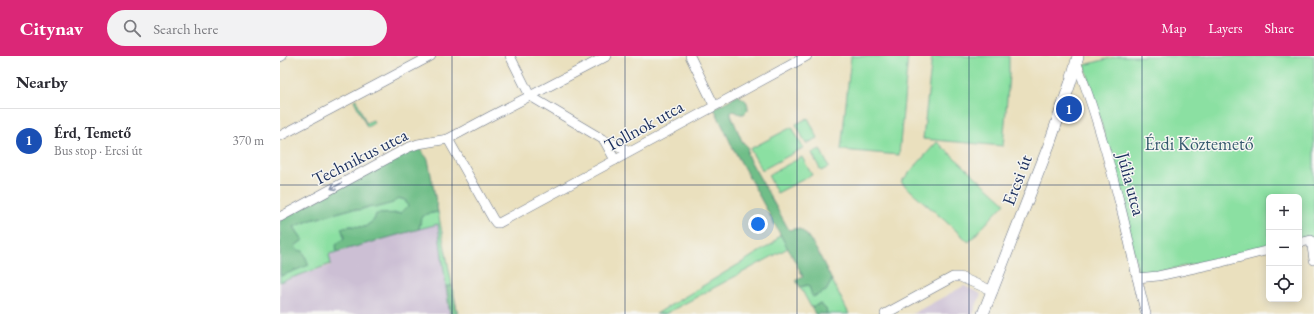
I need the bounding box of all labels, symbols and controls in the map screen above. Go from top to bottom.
search box [107,10,387,46]
text: Citynav [20,16,83,41]
icon: search [121,17,143,39]
text: Search here [153,19,218,38]
text: Map [1161,19,1186,37]
text: Layers [1208,19,1243,37]
text: Share [1265,19,1294,37]
text: Nearby [16,71,68,93]
street label: Tollnok utca [600,94,688,157]
pin: 1 [1056,94,1082,124]
street label: Technikus utca [308,122,412,190]
text: Érd, Temető [54,123,131,142]
text: 1 [26,132,32,149]
text: 370 m [233,132,264,149]
park label: Érdi Köztemető [1144,132,1254,155]
text: Bus stop · Ercsi út [54,142,142,159]
street label: Júlia utca [1112,148,1151,219]
street label: Ercsi út [996,151,1037,208]
one-way arrow [331,183,343,191]
map controls [1266,194,1302,302]
button: + [1266,194,1302,230]
your location [748,214,768,234]
button: − [1266,230,1302,266]
button: locate [1266,266,1302,302]

